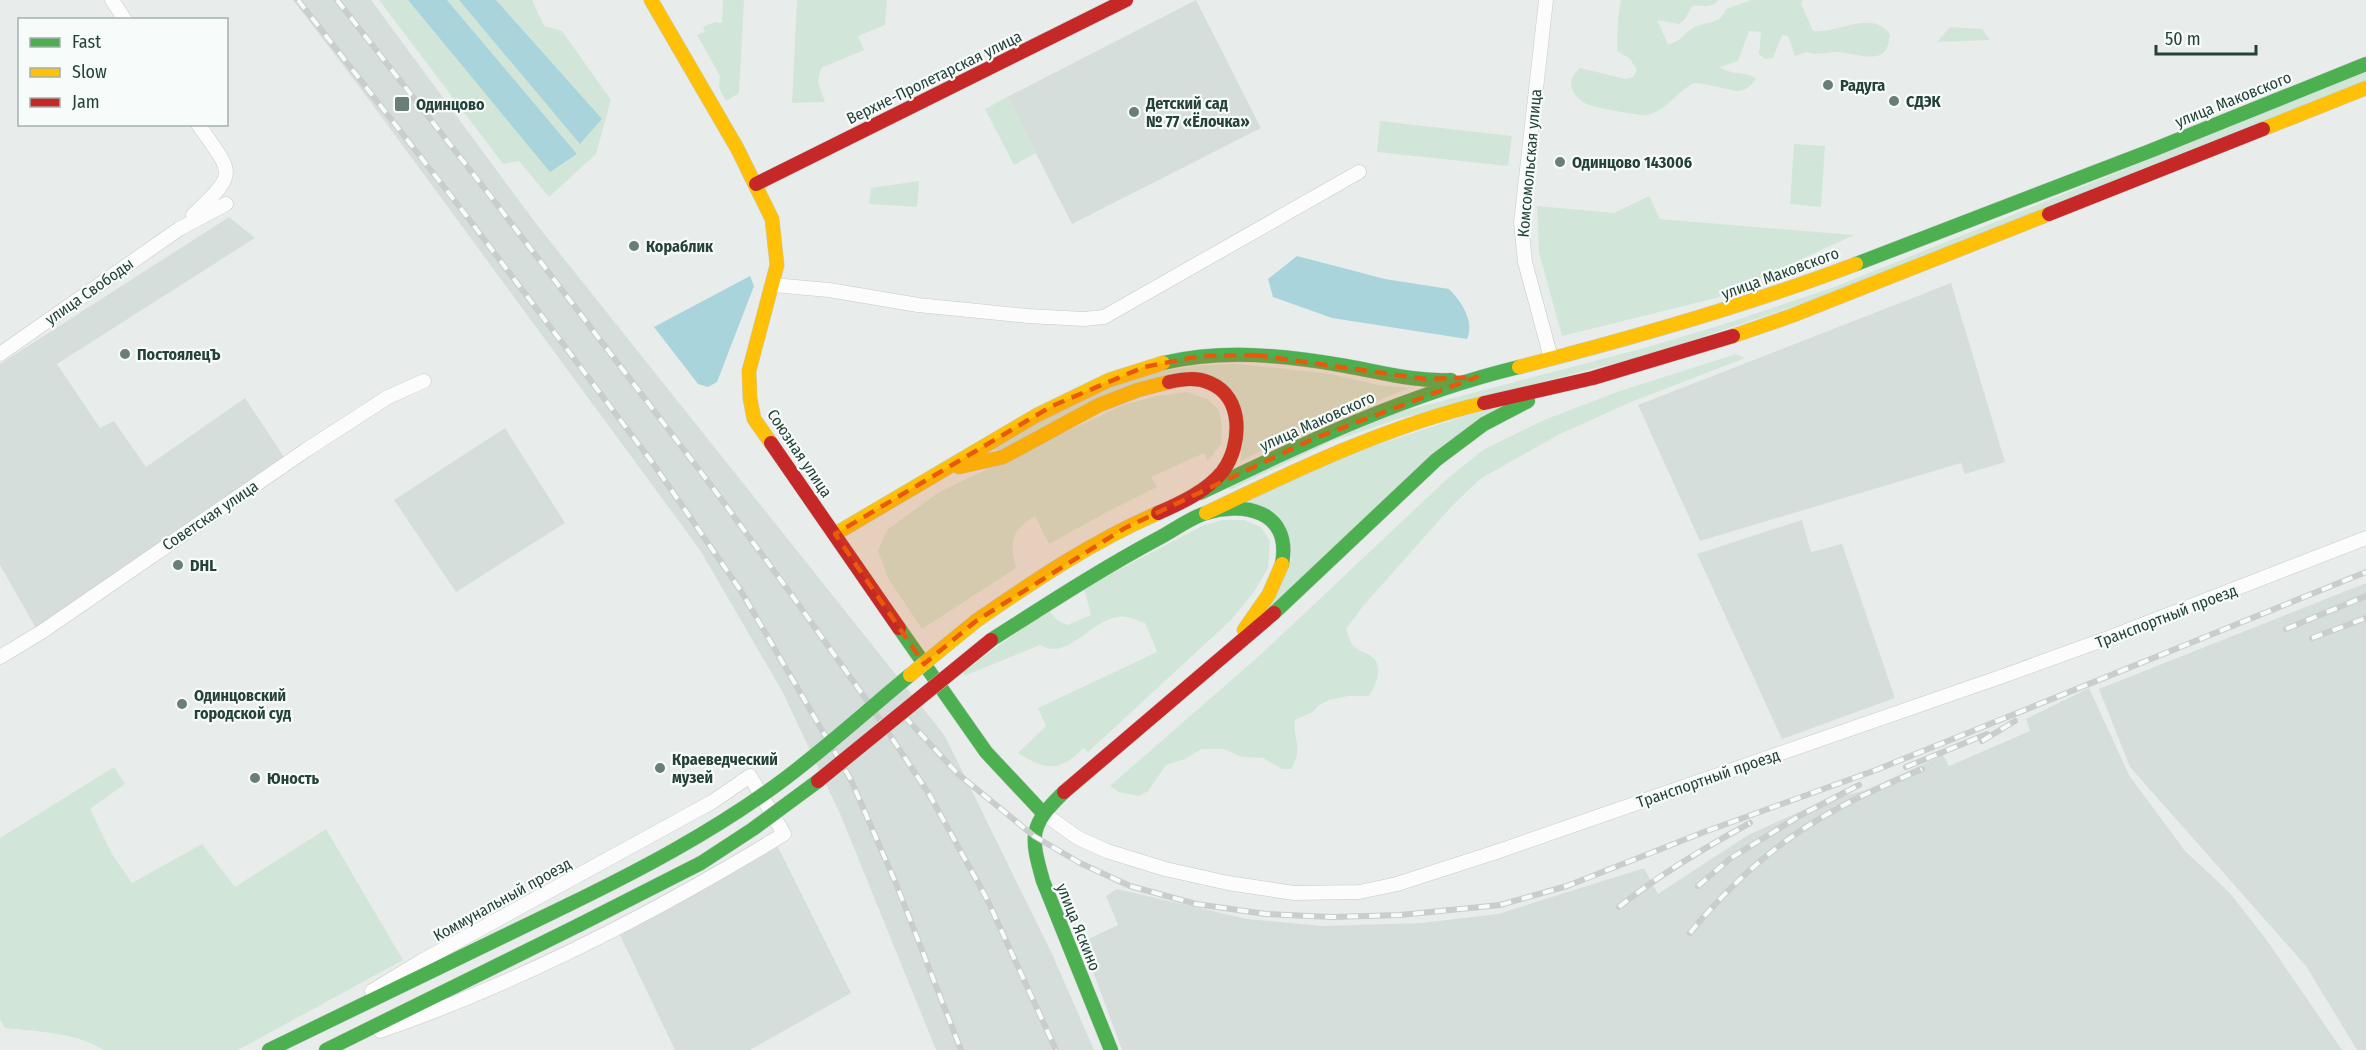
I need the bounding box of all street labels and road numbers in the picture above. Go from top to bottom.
street label: Верхне-Пролетарская улица [844,27,1025,128]
street label: улица Маковского [2172,67,2294,131]
street label: Комсомольская улица [1514,88,1545,238]
street label: улица Маковского [1719,243,1842,304]
street label: улица Свободы [41,254,137,329]
street label: улица Маковского [1257,388,1378,455]
street label: Союзная улица [763,406,836,501]
street label: Советская улица [159,476,262,554]
street label: Транспортный проезд [2093,581,2240,652]
street label: Транспортный проезд [1634,745,1782,812]
street label: Коммунальный проезд [430,854,575,945]
street label: улица Яскино [1052,881,1105,974]

